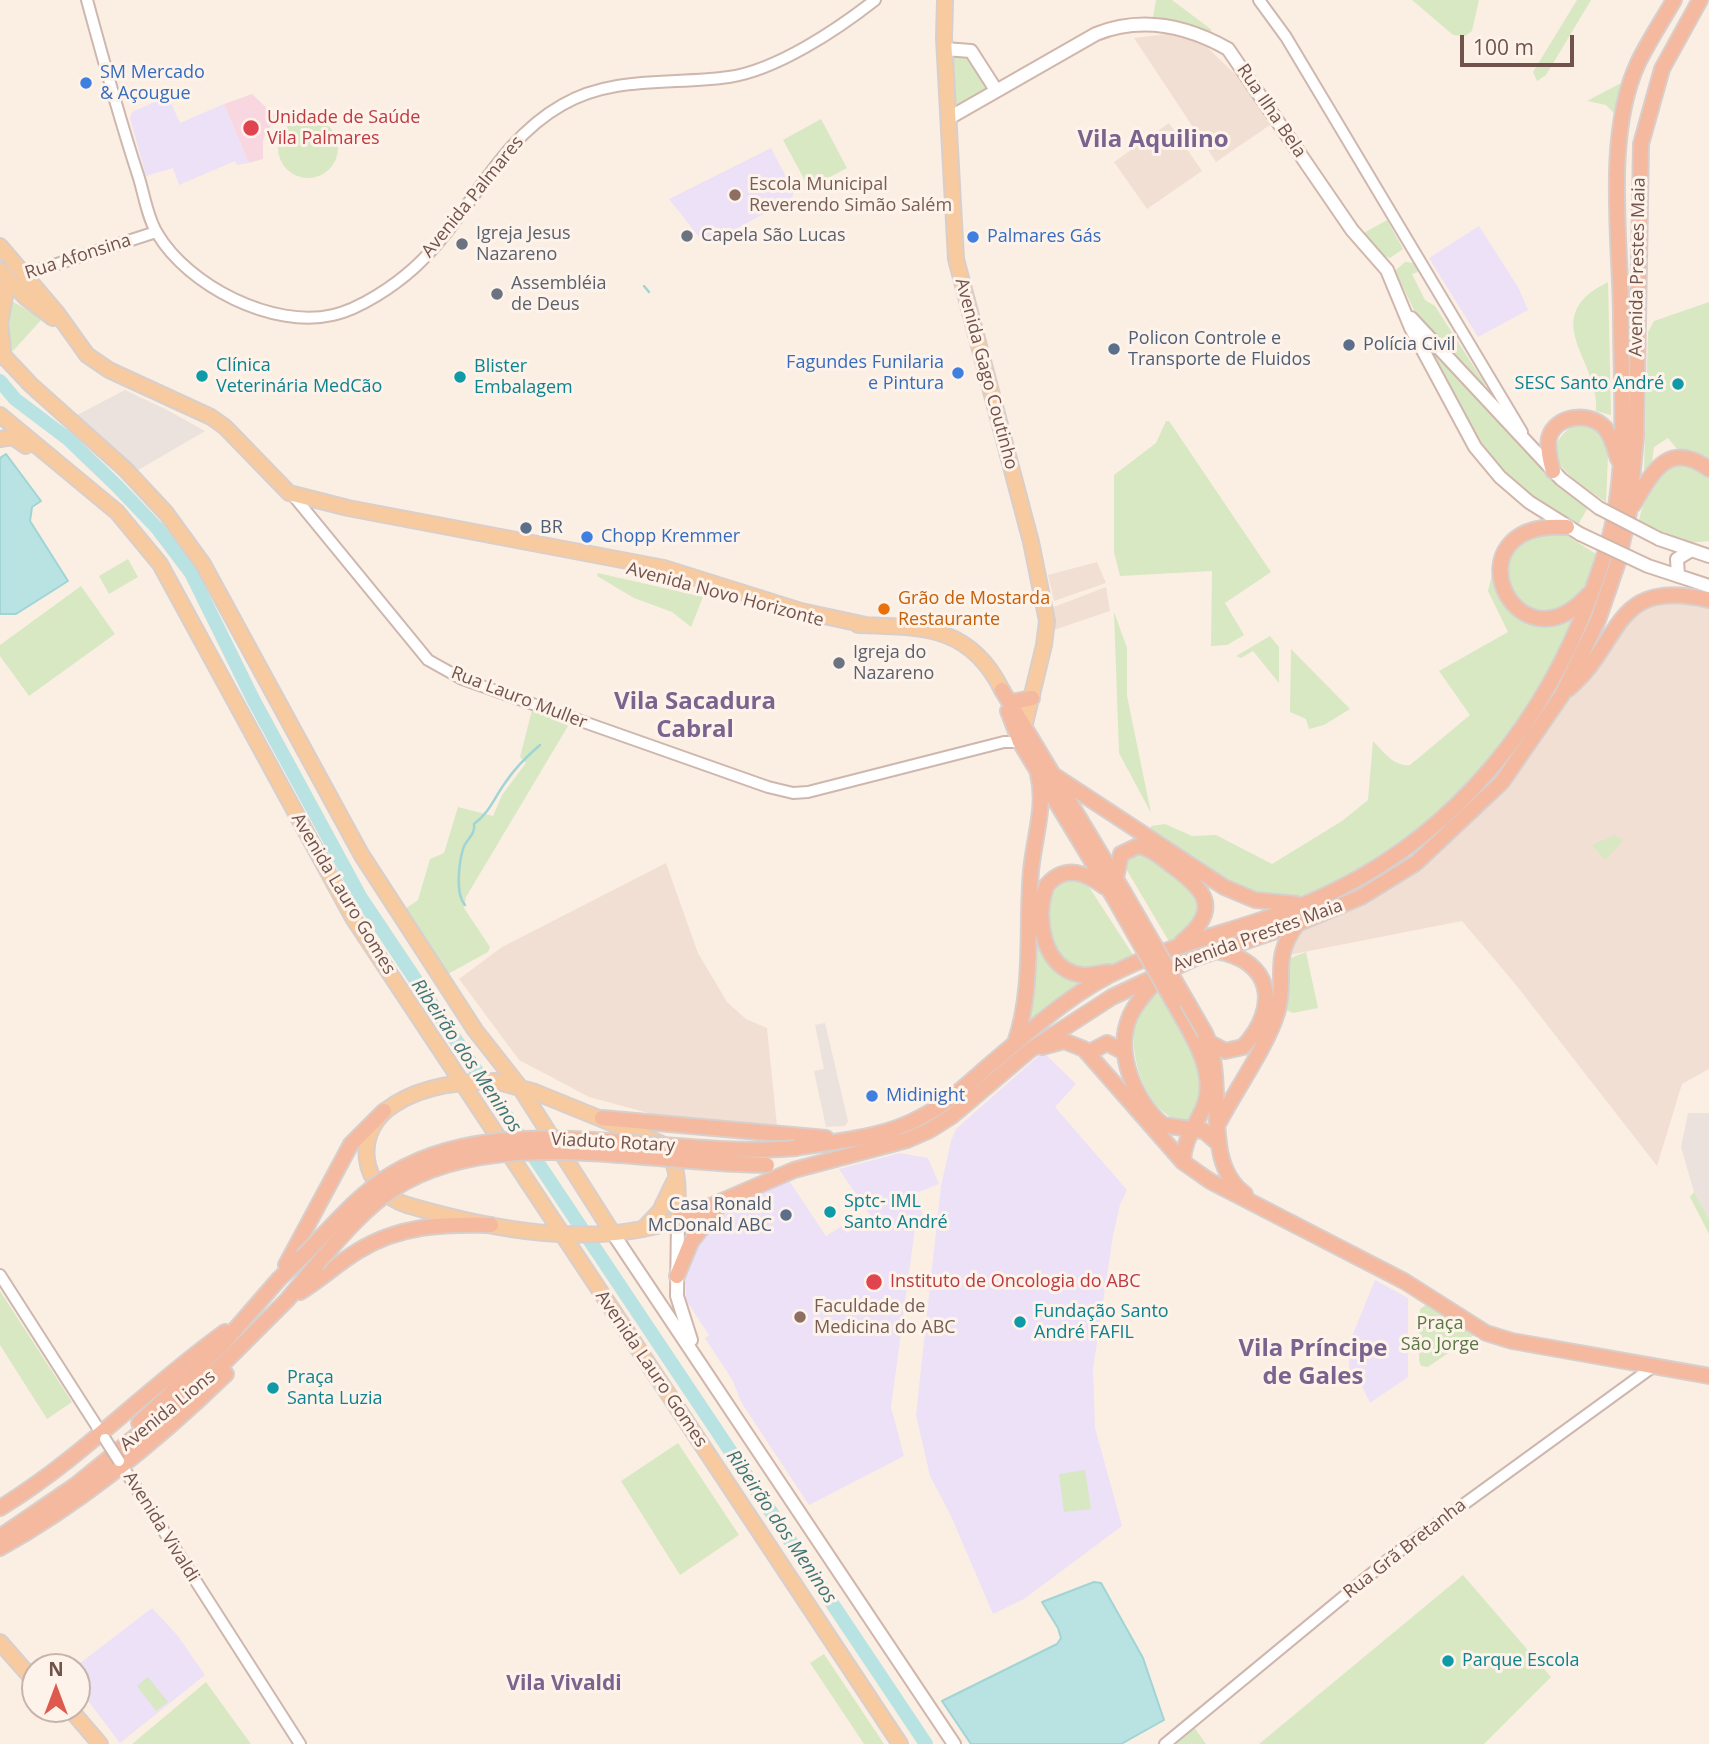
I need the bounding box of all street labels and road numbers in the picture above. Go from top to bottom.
street label: Rua Ilha Bela [1232,60,1310,162]
street label: Avenida Palmares [417,132,529,262]
street label: Avenida Prestes Maia [1626,177,1650,357]
street label: Rua Afonsina [22,230,134,284]
street label: Avenida Gago Coutinho [950,276,1022,472]
street label: Avenida Novo Horizonte [624,558,826,632]
street label: Rua Lauro Muller [448,662,590,734]
street label: Avenida Lauro Gomes [286,809,400,979]
street label: Avenida Prestes Maia [1170,895,1346,977]
street label: Viaduto Rotary [551,1129,675,1157]
street label: Avenida Lauro Gomes [591,1287,711,1451]
street label: Avenida Lions [116,1366,220,1456]
street label: Avenida Vivaldi [118,1468,204,1586]
street label: Rua Grã Bretanha [1339,1494,1471,1604]

